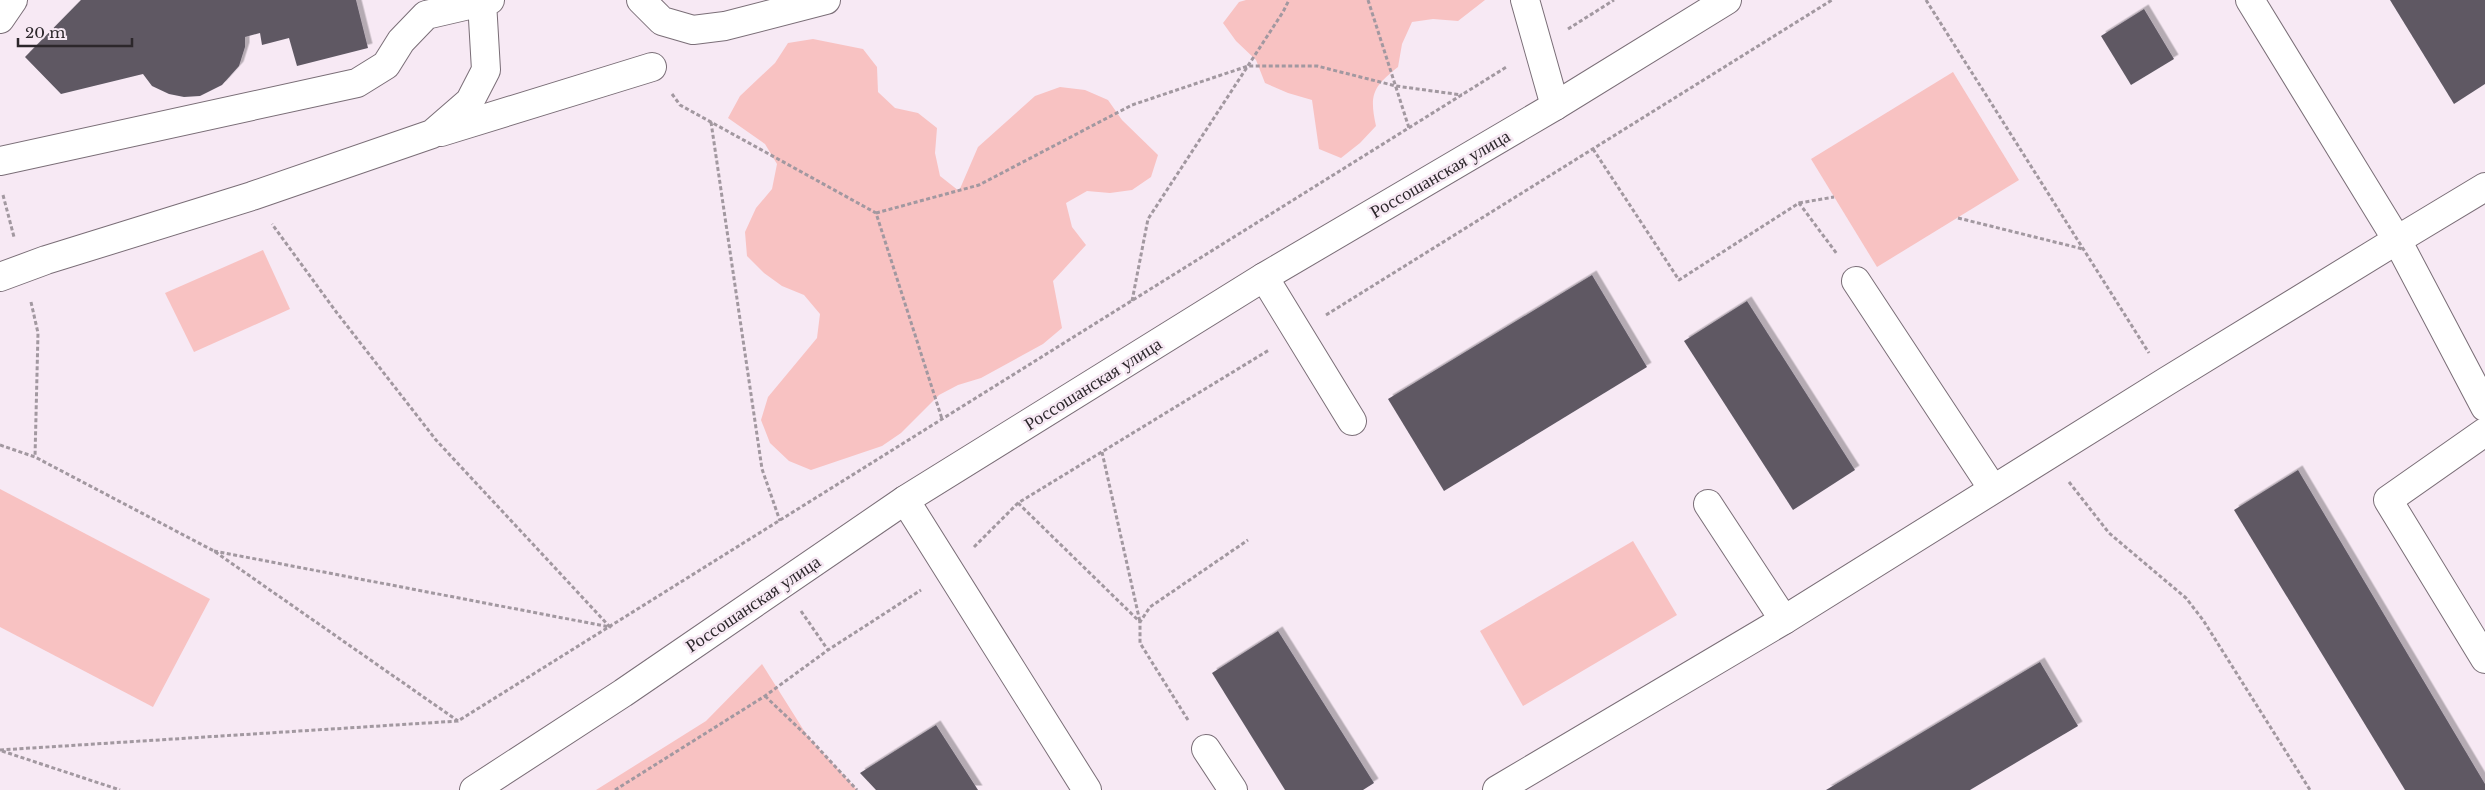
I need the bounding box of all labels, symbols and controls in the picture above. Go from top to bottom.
scale bar [18,15,131,47]
text: 20 m [25,23,65,42]
street label: Россошанская улица [1366,125,1514,223]
street label: Россошанская улица [1020,333,1166,435]
street label: Россошанская улица [681,551,825,657]

